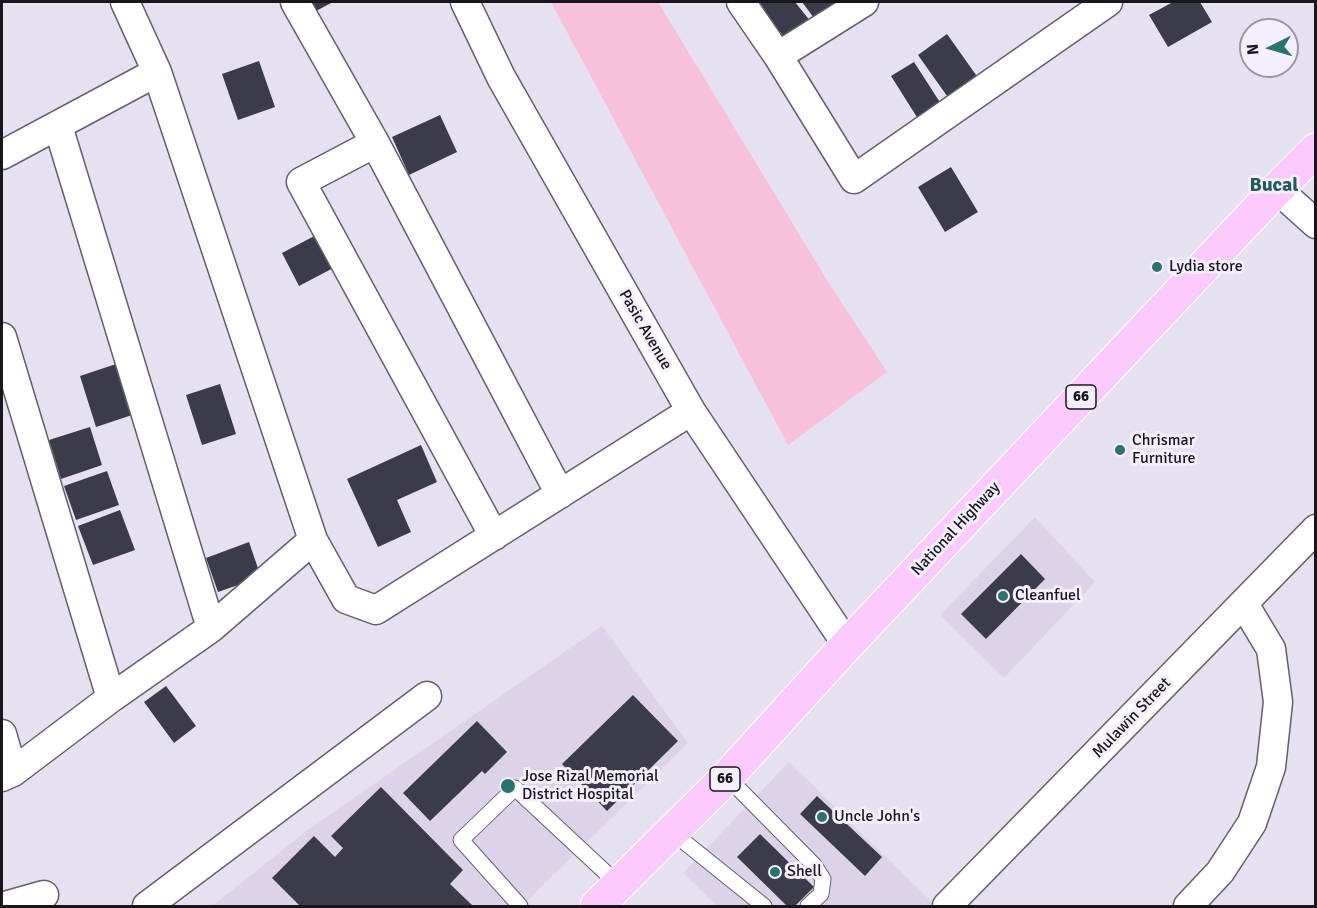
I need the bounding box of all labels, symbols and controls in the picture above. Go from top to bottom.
north arrow [1239,18,1299,78]
text: N [1243,43,1264,56]
district label: Bucal [1249,174,1299,198]
place label: Lydia store [1169,257,1243,277]
marker: Lydia store [1150,260,1164,274]
street label: Pasic Avenue [614,287,676,373]
road number: 66 [1066,385,1096,409]
place label: Chrismar Furniture [1132,431,1195,469]
marker: Chrismar Furniture [1113,443,1127,457]
street label: National Highway [908,478,1004,580]
place label: Cleanfuel [1015,586,1081,606]
marker: Cleanfuel [996,589,1010,603]
street label: Mulawin Street [1089,674,1175,762]
place label: Jose Rizal Memorial District Hospital [522,767,659,805]
road number: 66 [710,767,740,791]
marker: Jose Rizal Memorial District Hospital [499,777,517,795]
place label: Uncle John's [834,807,920,827]
marker: Uncle John's [815,810,829,824]
place label: Shell [787,862,822,882]
marker: Shell [768,865,782,879]

